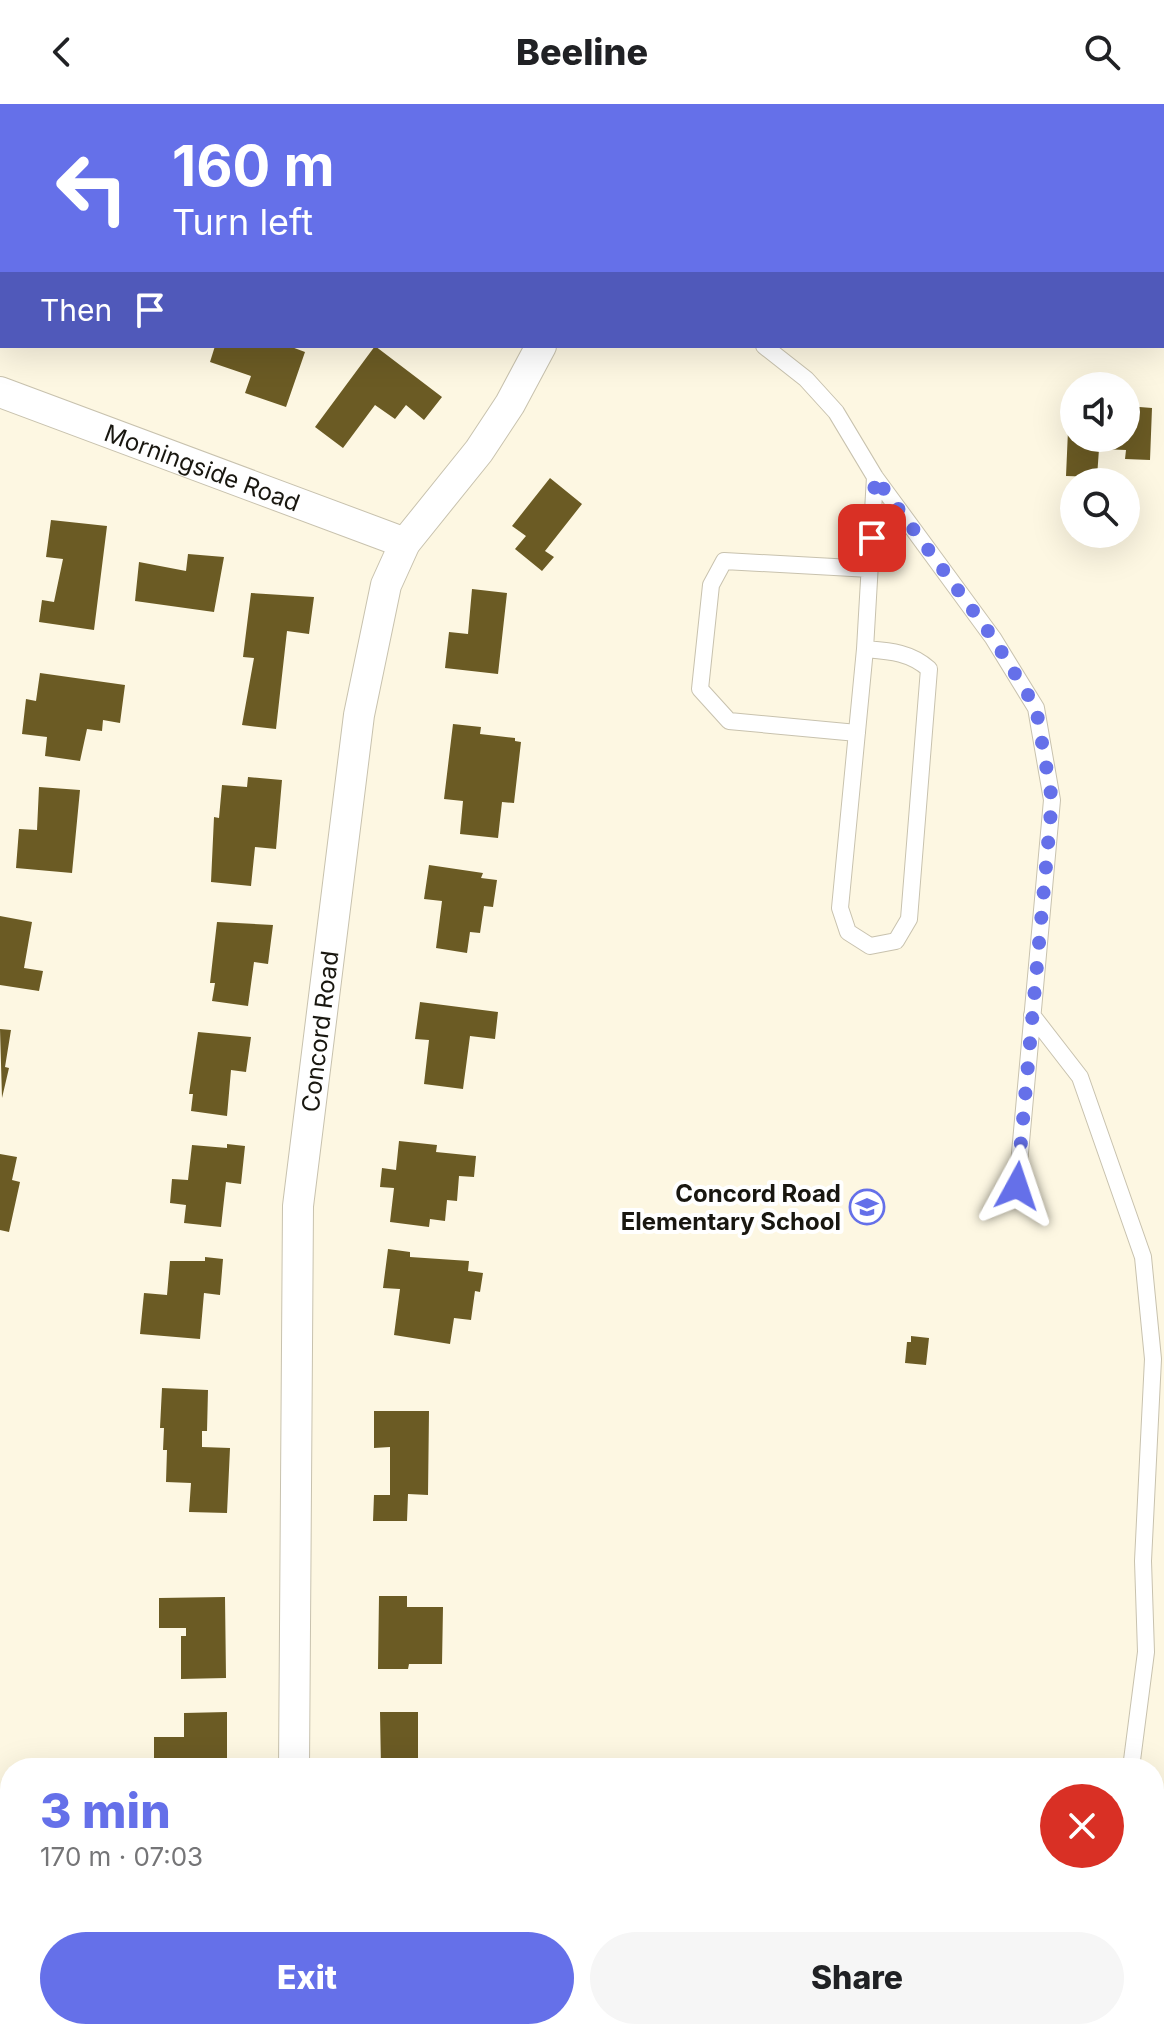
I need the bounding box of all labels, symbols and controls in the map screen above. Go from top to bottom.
icon: back [40,30,84,74]
text: Beeline [516,30,648,74]
icon: search [1080,30,1124,74]
text: 160 m [172,132,335,200]
icon: left [40,136,144,240]
text: Turn left [172,200,313,244]
icon: arrive [128,288,172,332]
text: Then [40,292,112,328]
map controls [1060,372,1140,548]
button: sound [1060,372,1140,452]
street label: Morningside Road [101,418,304,517]
button: search [1060,468,1140,548]
pin [838,504,906,572]
icon: arrive [850,516,894,560]
street label: Concord Road [295,949,344,1114]
position arrow [975,1144,1059,1228]
place label: Concord Road Elementary School [621,1179,841,1236]
school or university icon: Concord Road Elementary School [848,1188,886,1226]
text: 3 min [40,1781,171,1840]
button: close [1040,1784,1124,1868]
text: 170 m · 07:03 [40,1841,203,1872]
button: Exit [40,1932,574,2024]
button: Share [590,1932,1124,2024]

